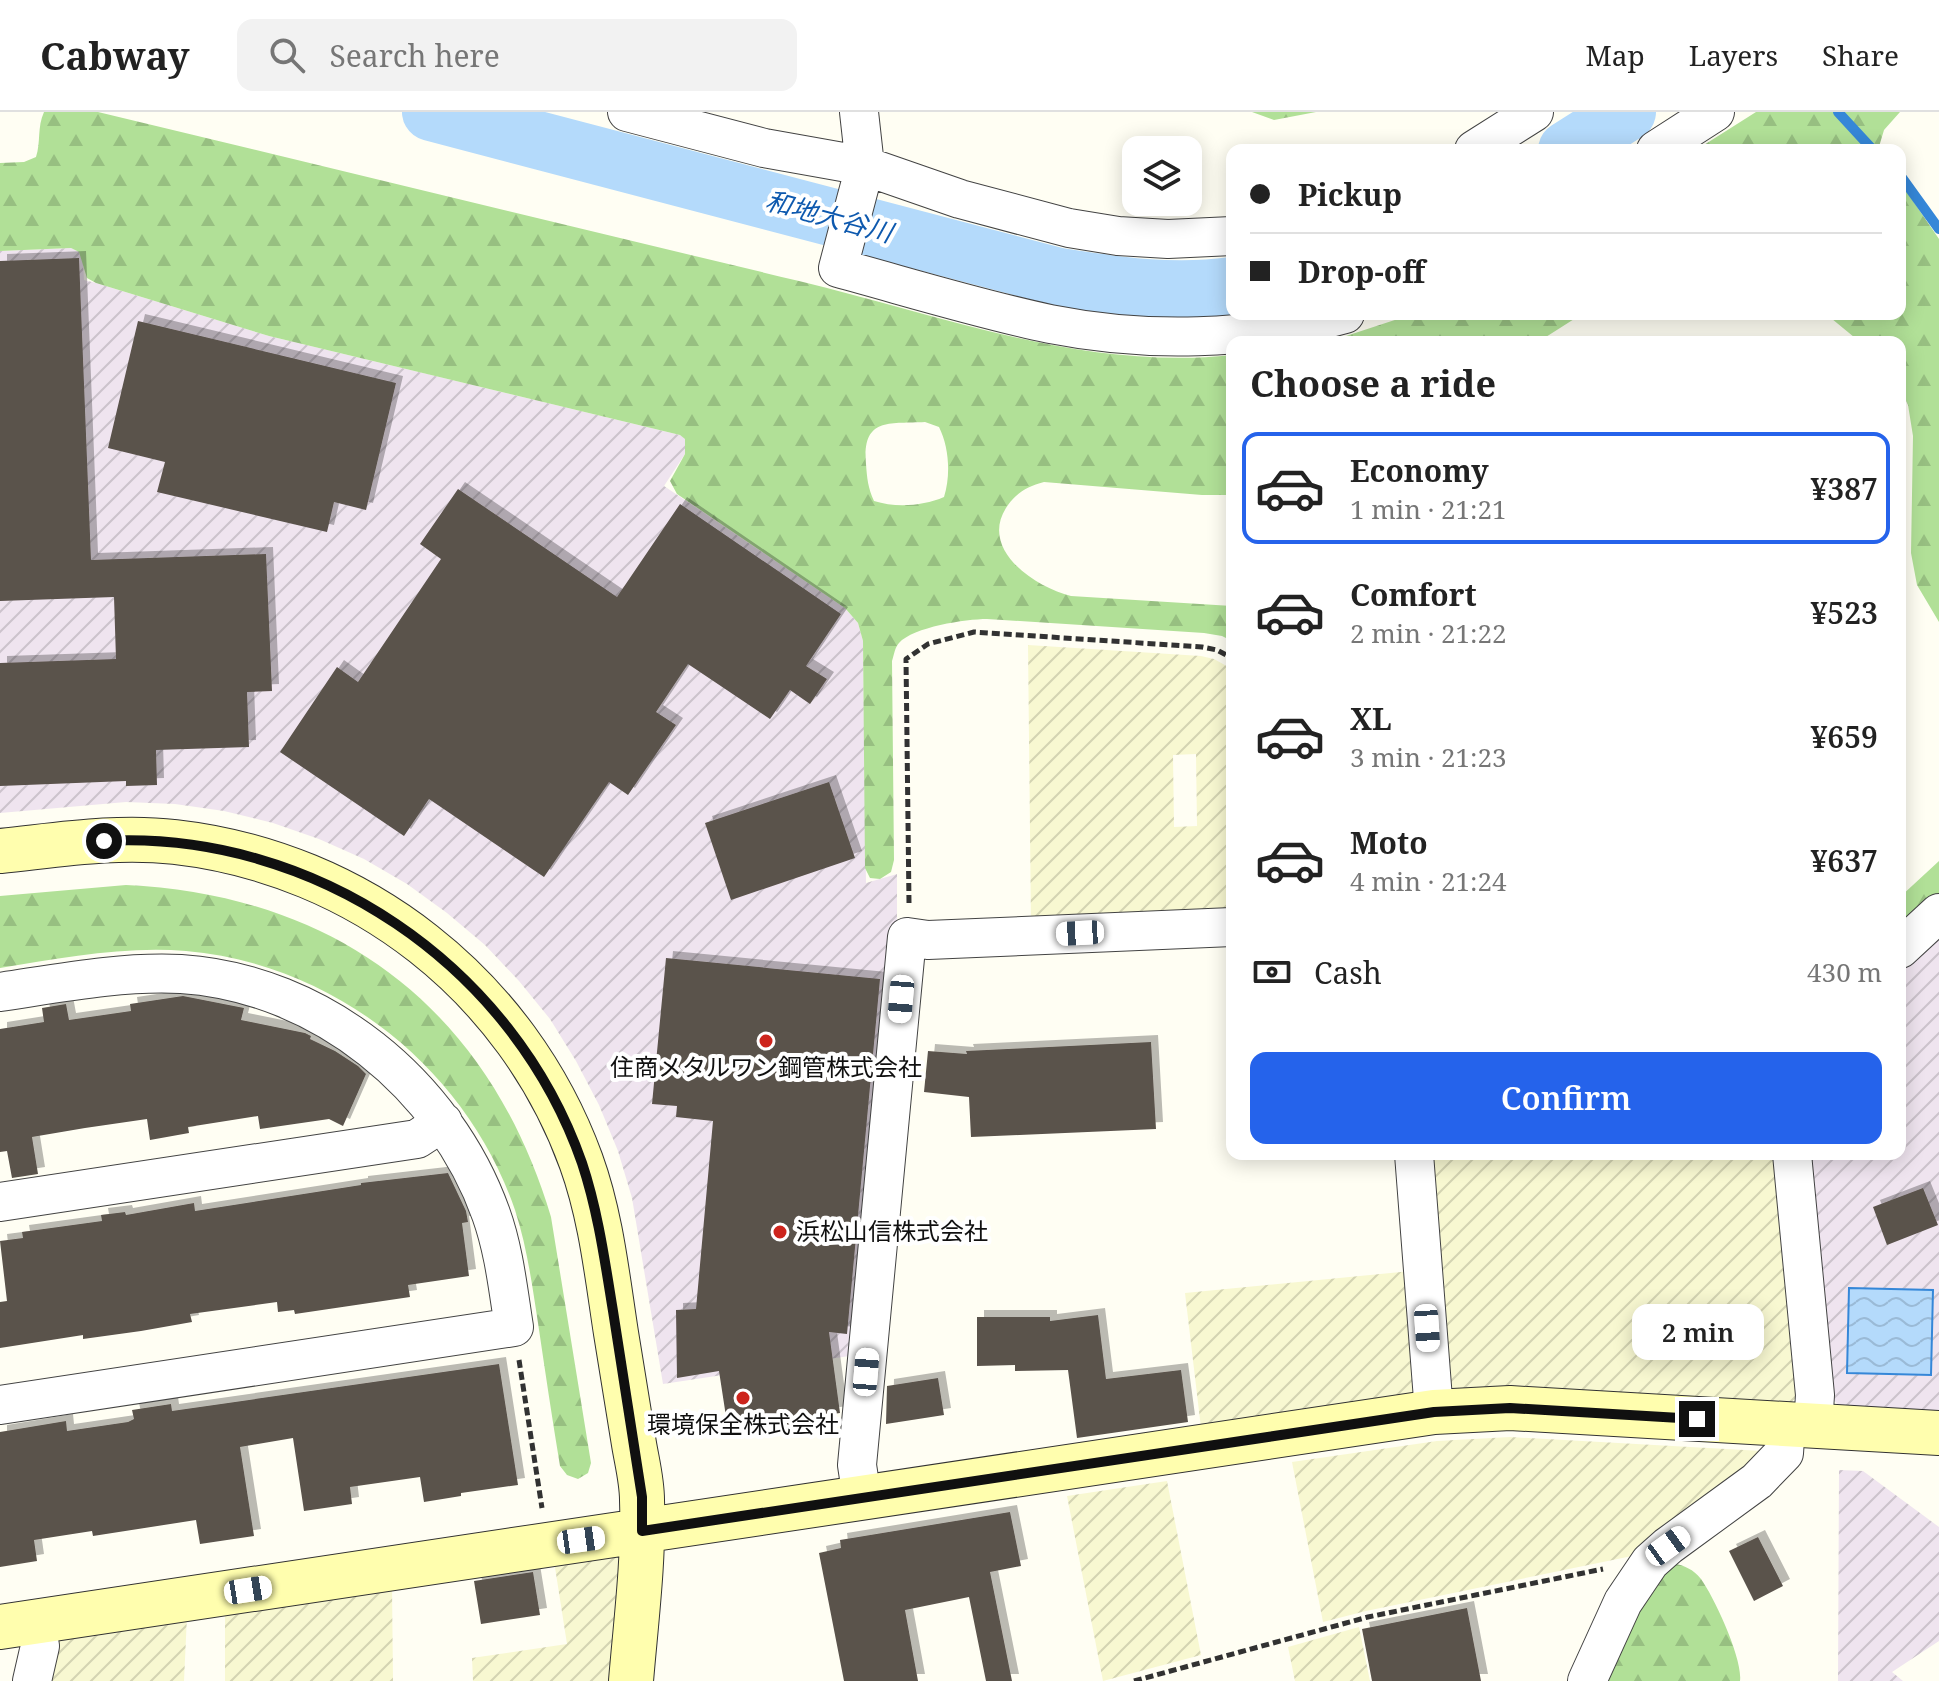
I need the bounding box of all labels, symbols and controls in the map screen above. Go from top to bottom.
search box [237,19,797,91]
text: Cabway [40,29,189,81]
icon: search [265,33,309,77]
text: Search here [329,35,500,76]
text: Map [1586,36,1645,74]
text: Layers [1689,36,1778,74]
text: Share [1822,36,1899,74]
map controls [1122,136,1202,216]
button: layers [1122,136,1202,216]
text: Pickup [1298,174,1402,215]
water label: 和地大谷川 [762,182,900,251]
text: Drop-off [1298,251,1425,292]
text: Choose a ride [1250,359,1496,408]
text: Economy [1350,450,1489,491]
icon: car [1254,452,1326,524]
text: ¥387 [1810,468,1878,509]
text: 1 min · 21:21 [1350,491,1507,527]
text: Comfort [1350,574,1477,615]
icon: car [1254,576,1326,648]
text: ¥523 [1810,592,1878,633]
text: 2 min · 21:22 [1350,615,1507,651]
text: XL [1350,698,1392,739]
icon: car [1254,700,1326,772]
text: ¥659 [1810,716,1878,757]
text: 3 min · 21:23 [1350,739,1507,775]
text: Moto [1350,822,1428,863]
route start [86,823,122,859]
icon: car [1254,824,1326,896]
text: ¥637 [1810,840,1878,881]
text: 4 min · 21:24 [1350,863,1507,899]
car [1055,920,1105,946]
icon: cash [1250,950,1294,994]
text: Cash [1314,952,1382,993]
text: 430 m [1807,954,1882,990]
car [887,974,915,1024]
marker: 住商メタルワン鋼管株式会社 [757,1032,775,1050]
place label: 住商メタルワン鋼管株式会社 [610,1050,922,1083]
button: Confirm [1250,1052,1882,1144]
place label: 浜松山信株式会社 [796,1214,988,1247]
marker: 浜松山信株式会社 [771,1223,789,1241]
car [1413,1303,1441,1353]
callout: 2 min [1631,1303,1763,1359]
text: 2 min [1662,1314,1734,1350]
car [852,1347,880,1397]
marker: 環境保全株式会社 [734,1389,752,1407]
route end [1679,1401,1715,1437]
place label: 環境保全株式会社 [647,1407,839,1440]
car [1642,1522,1694,1570]
car [556,1525,606,1555]
car [222,1574,274,1606]

